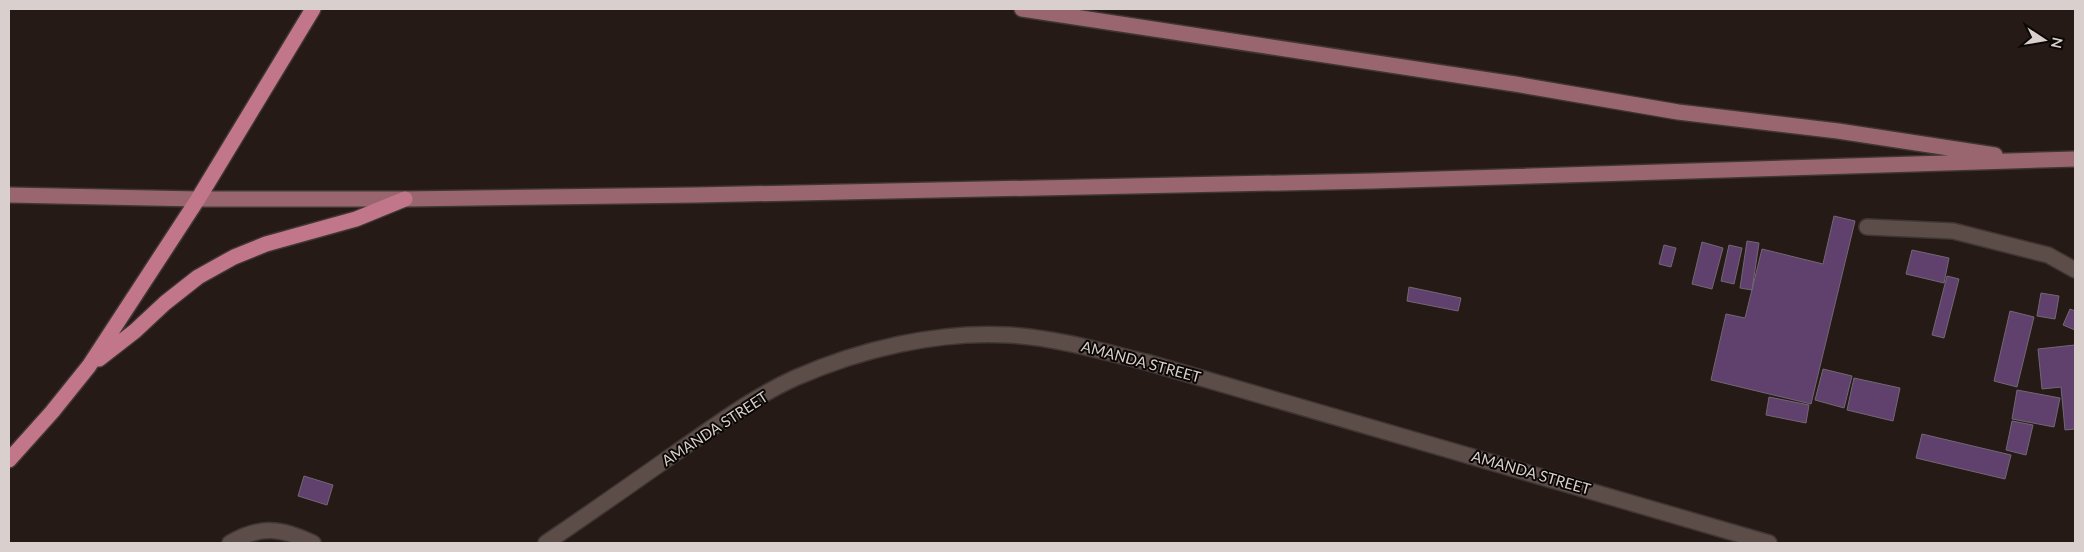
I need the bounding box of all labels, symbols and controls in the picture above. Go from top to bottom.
north arrow [2019,15,2069,65]
text: N [2048,36,2067,50]
street label: AMANDA STREET [1080,336,1203,386]
street label: AMANDA STREET [658,387,771,469]
street label: AMANDA STREET [1470,446,1593,498]

